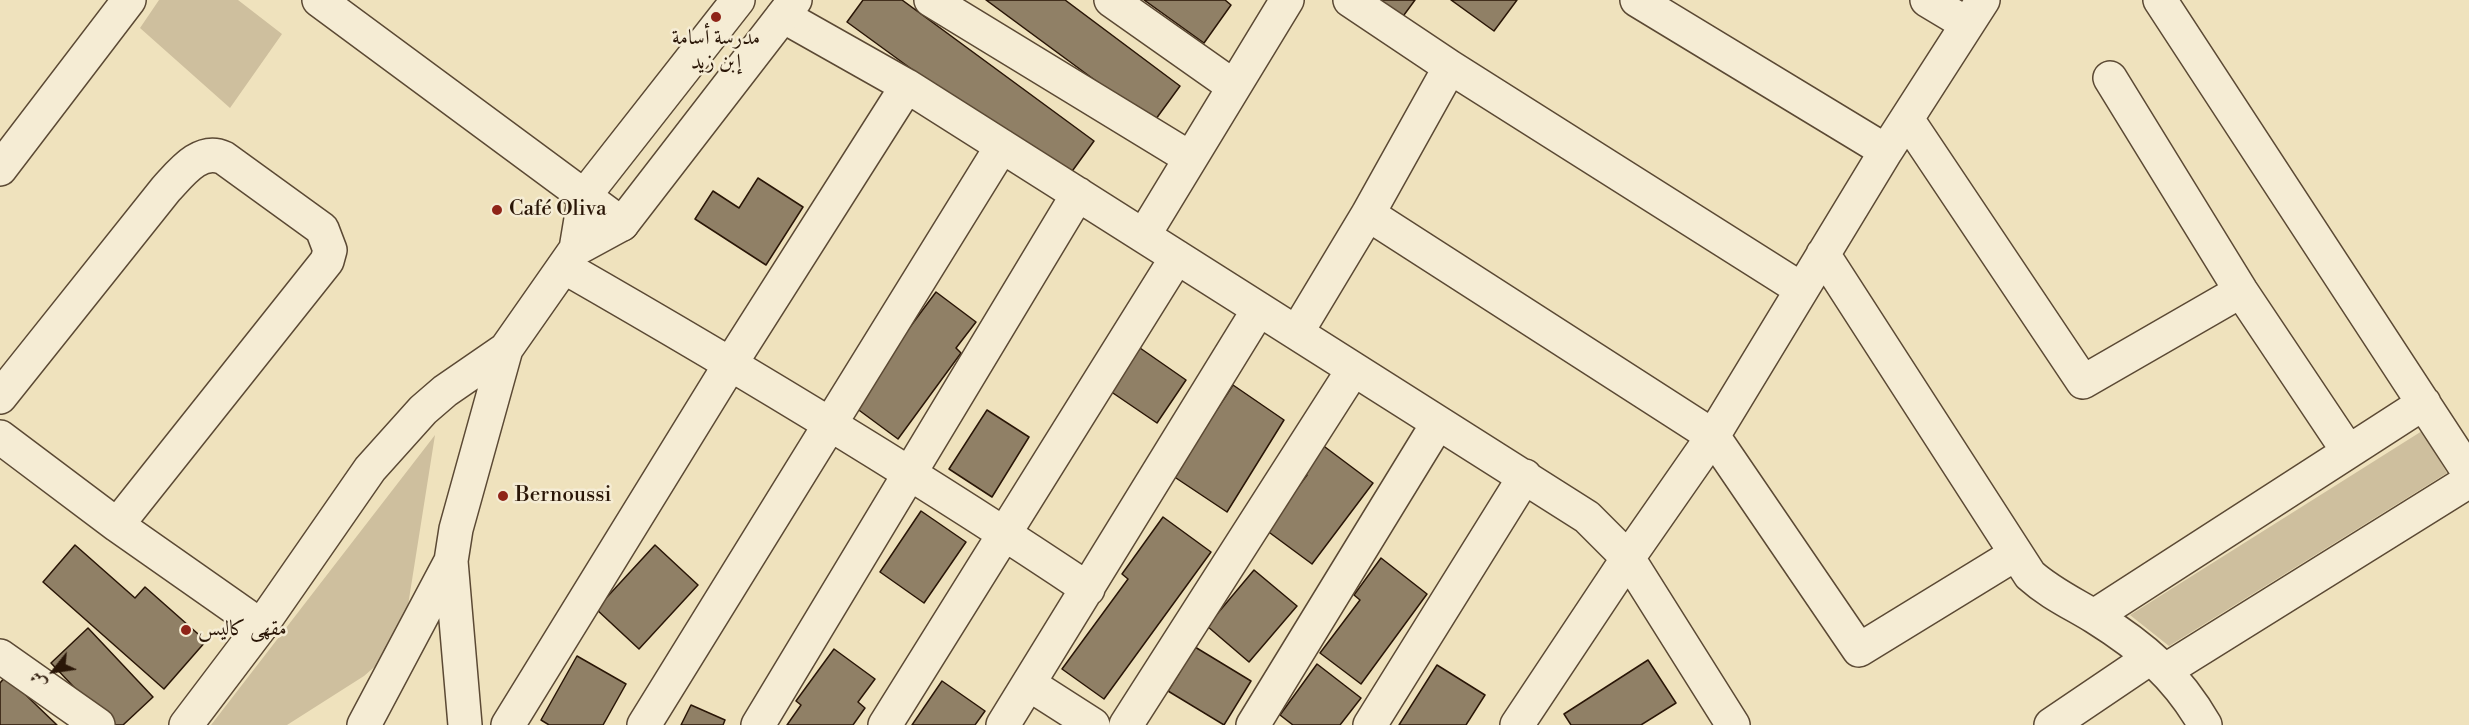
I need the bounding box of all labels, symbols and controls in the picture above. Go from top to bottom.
marker: مدرسة أسامة إبن زيد [709,10,723,24]
place label: مدرسة أسامة إبن زيد [672,26,760,76]
place label: Café Oliva [509,197,607,223]
marker: Café Oliva [490,203,504,217]
place label: Bernoussi [515,483,611,509]
marker: Bernoussi [496,489,510,503]
place label: مقهى كاليس [198,617,287,643]
marker: مقهى كاليس [179,623,193,637]
north arrow [24,641,84,701]
text: ش [26,668,51,692]

